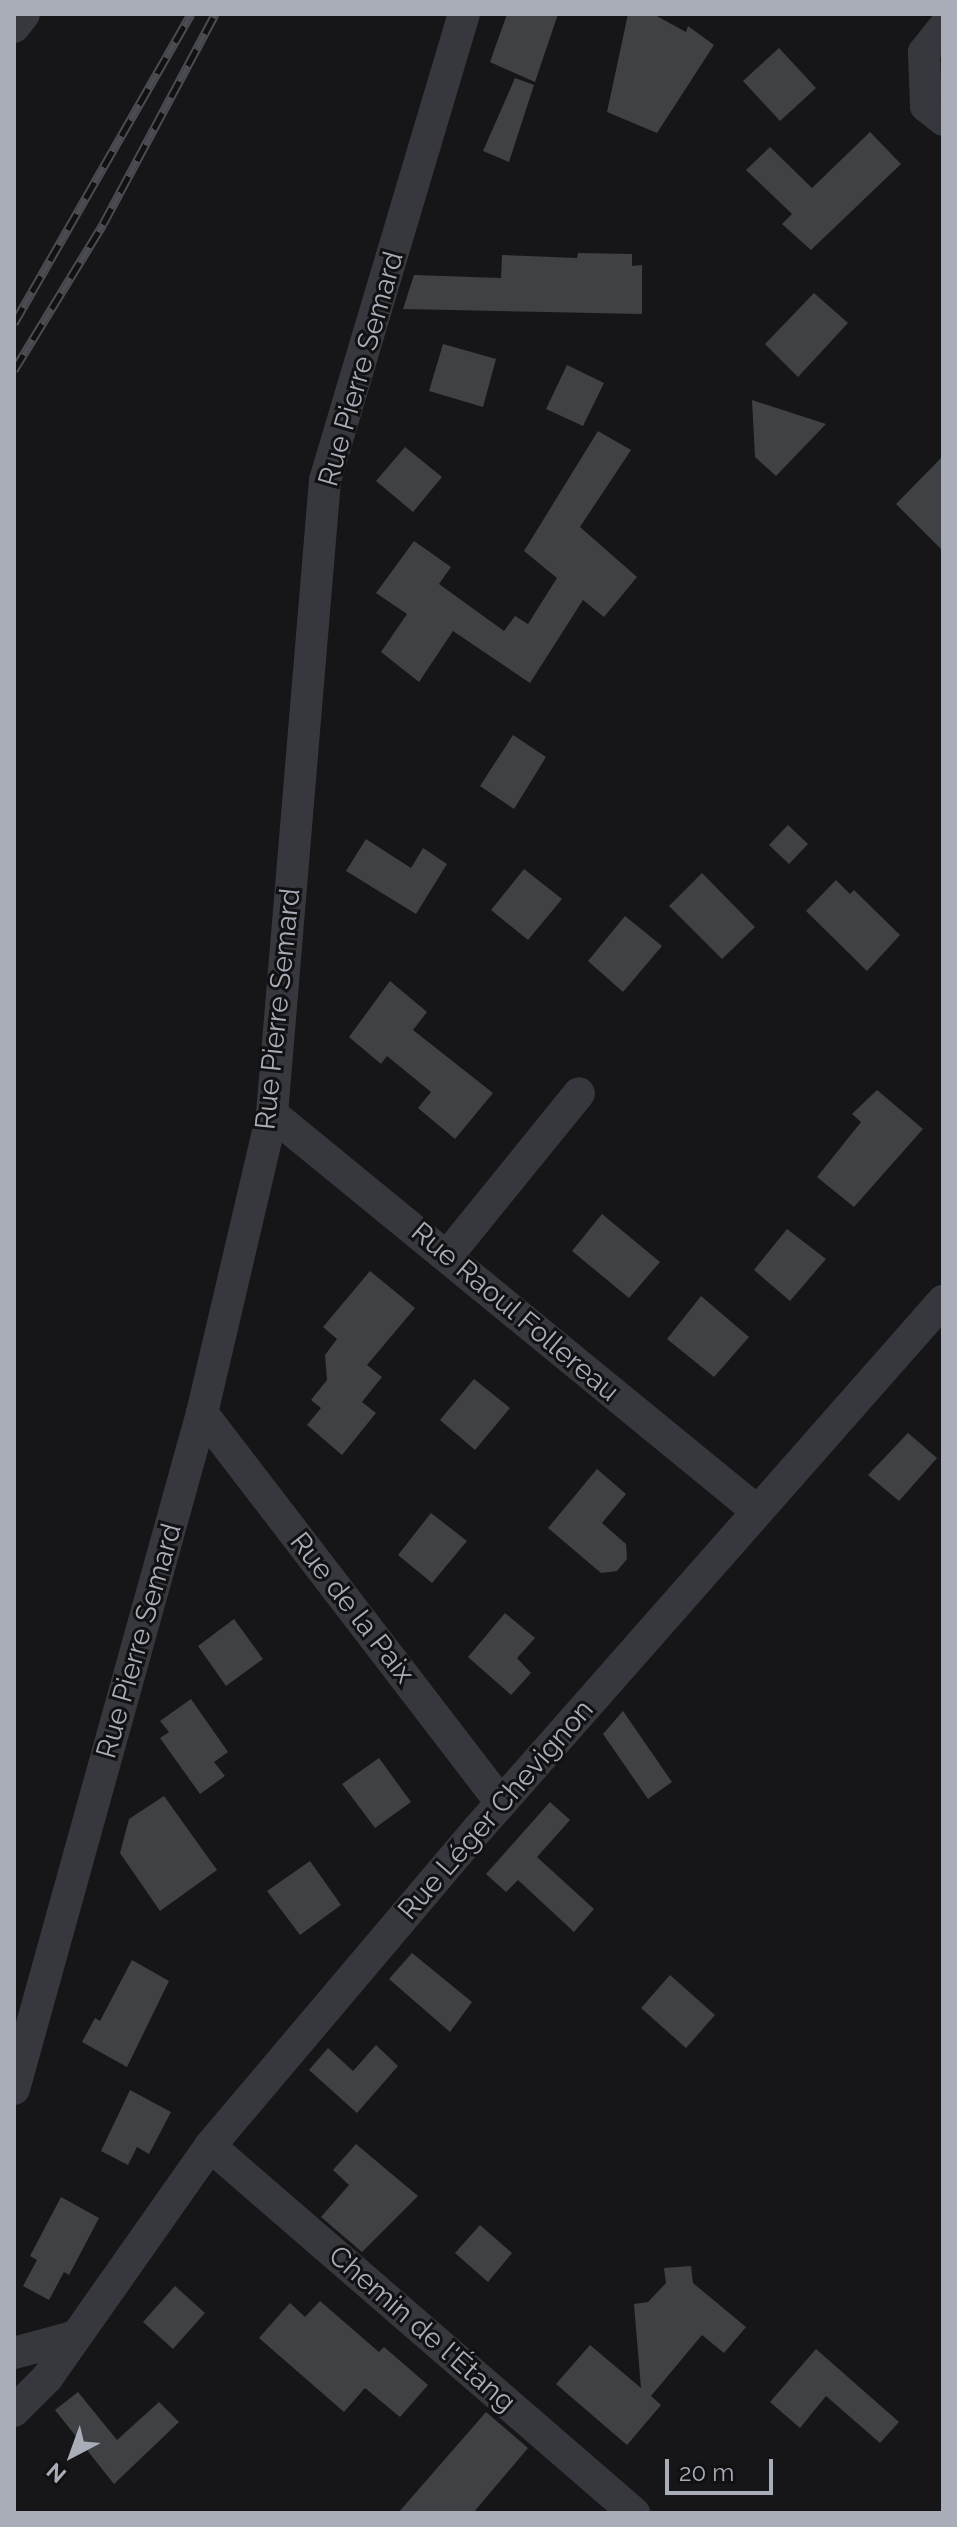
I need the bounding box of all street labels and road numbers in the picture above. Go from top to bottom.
street label: Rue Pierre Semard [311,248,411,490]
street label: Rue Pierre Semard [249,887,307,1131]
street label: Rue Raoul Follereau [404,1215,626,1409]
street label: Rue Pierre Semard [89,1520,189,1762]
street label: Rue de la Paix [283,1526,421,1690]
street label: Rue Léger Chevignon [391,1693,601,1927]
street label: Chemin de l'Étang [322,2239,522,2419]

